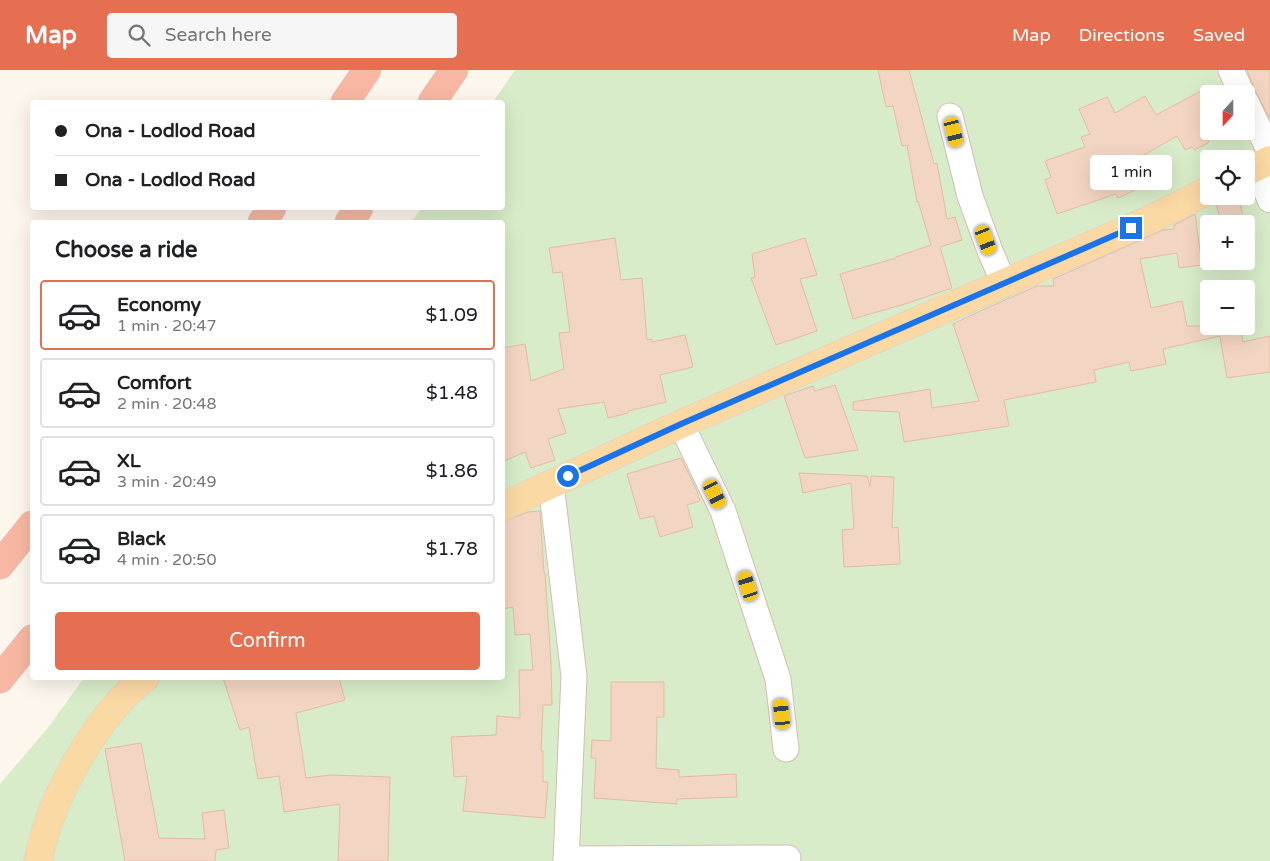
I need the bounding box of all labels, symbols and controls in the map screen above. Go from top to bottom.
search box [107,13,457,58]
text: Map [25,21,77,50]
icon: search [125,21,153,49]
text: Search here [165,24,272,46]
text: Map [1012,24,1051,46]
text: Directions [1079,24,1165,46]
text: Saved [1193,24,1245,46]
north arrow [1200,85,1255,140]
map controls [1200,85,1255,335]
car [943,116,964,148]
text: Ona - Lodlod Road [85,120,256,142]
button: locate [1200,150,1255,205]
callout: 1 min [1090,156,1172,190]
text: 1 min [1110,162,1152,182]
text: Ona - Lodlod Road [85,169,256,191]
button: + [1200,215,1255,270]
route end [1120,217,1142,239]
car [973,223,998,257]
text: Choose a ride [55,237,198,263]
button: − [1200,280,1255,335]
icon: car [57,293,102,338]
text: Economy [117,294,201,316]
text: $1.09 [426,304,478,326]
text: 1 min · 20:47 [117,316,216,336]
icon: car [57,371,102,416]
text: Comfort [117,372,191,394]
text: $1.48 [426,382,478,404]
text: 2 min · 20:48 [117,394,216,414]
icon: car [57,449,102,494]
text: XL [117,450,141,472]
text: $1.86 [426,460,478,482]
route start [557,465,579,487]
text: 3 min · 20:49 [117,472,216,492]
car [701,477,728,511]
icon: car [57,527,102,572]
text: Black [117,528,166,550]
text: $1.78 [426,538,478,560]
text: 4 min · 20:50 [117,550,216,570]
car [736,569,759,603]
button: Confirm [55,612,480,670]
car [772,698,791,730]

